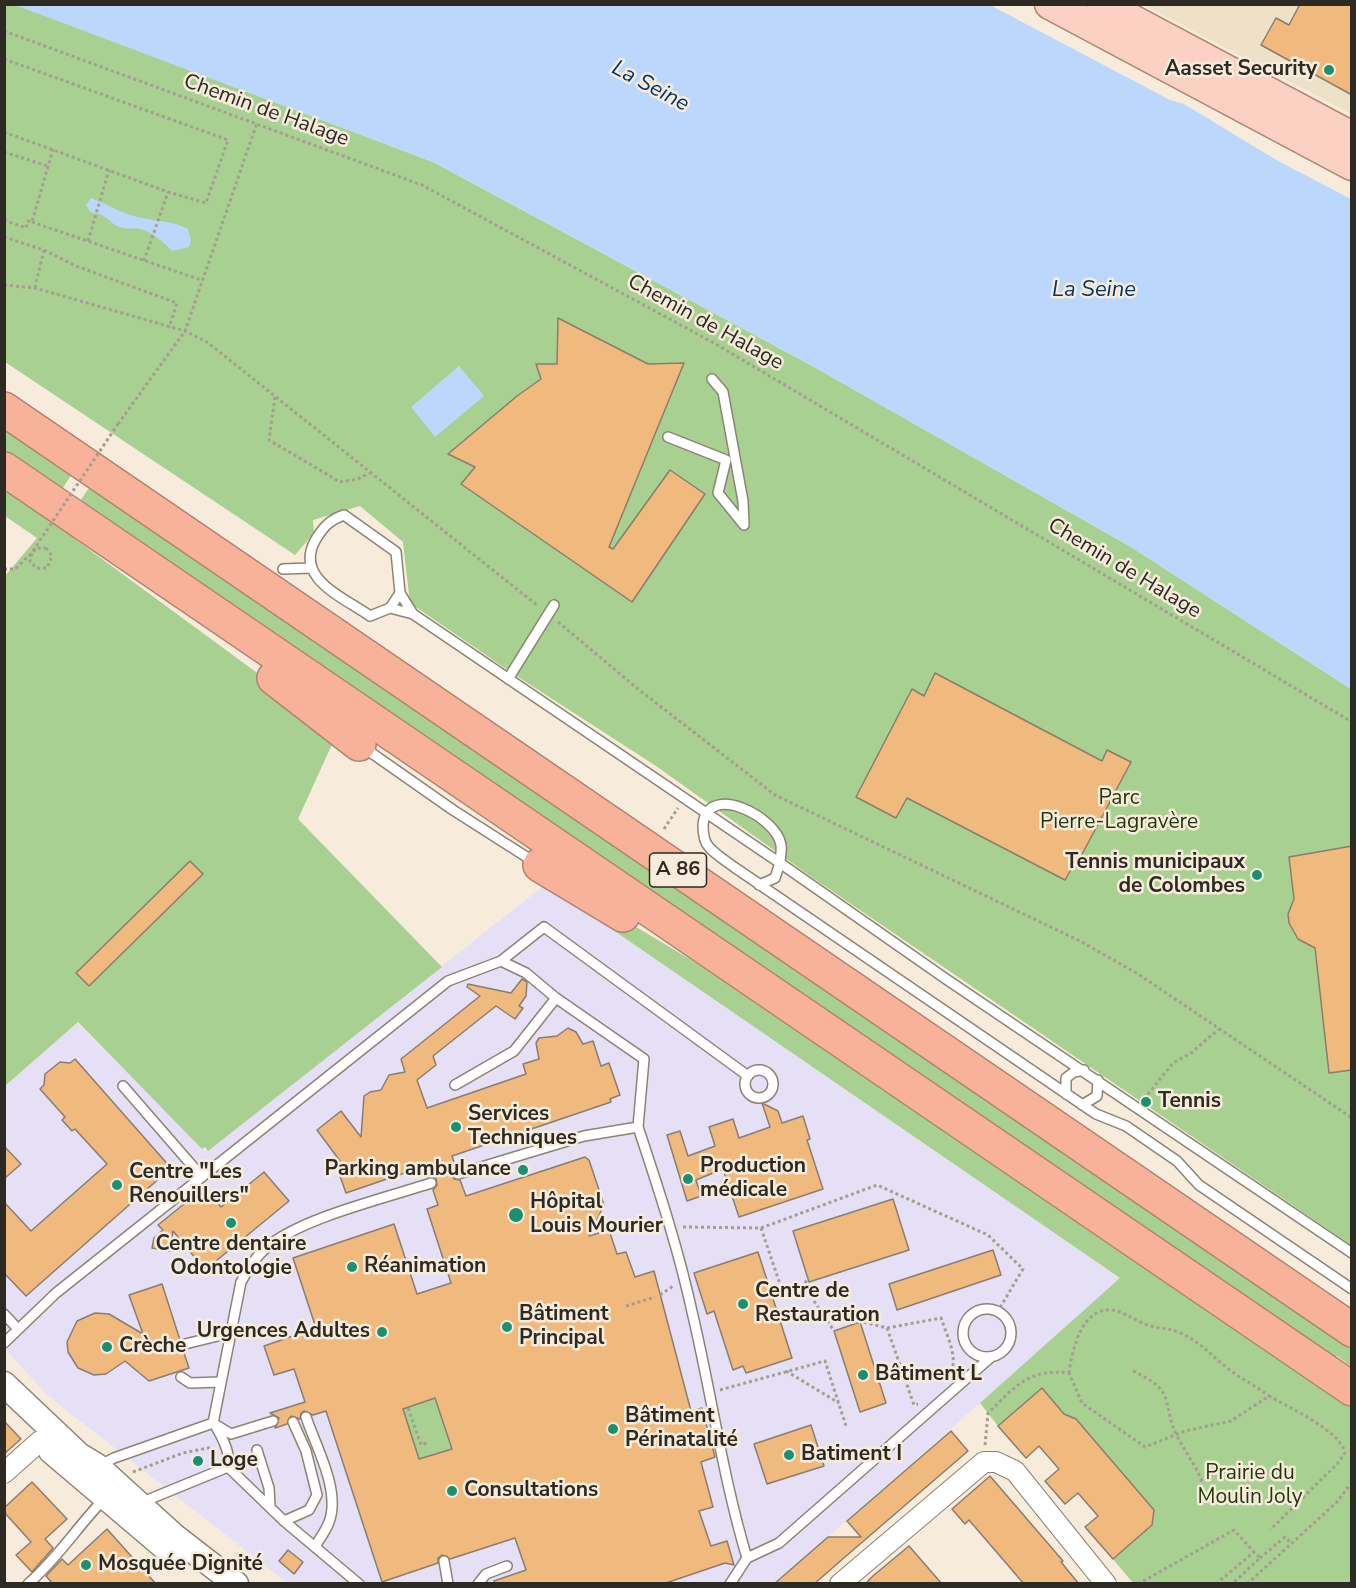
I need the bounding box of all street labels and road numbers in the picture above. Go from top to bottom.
street label: Chemin de Halage [180,69,352,153]
street label: Chemin de Halage [623,270,787,376]
street label: Chemin de Halage [1043,513,1205,625]
road number: A 86 [650,853,706,887]

